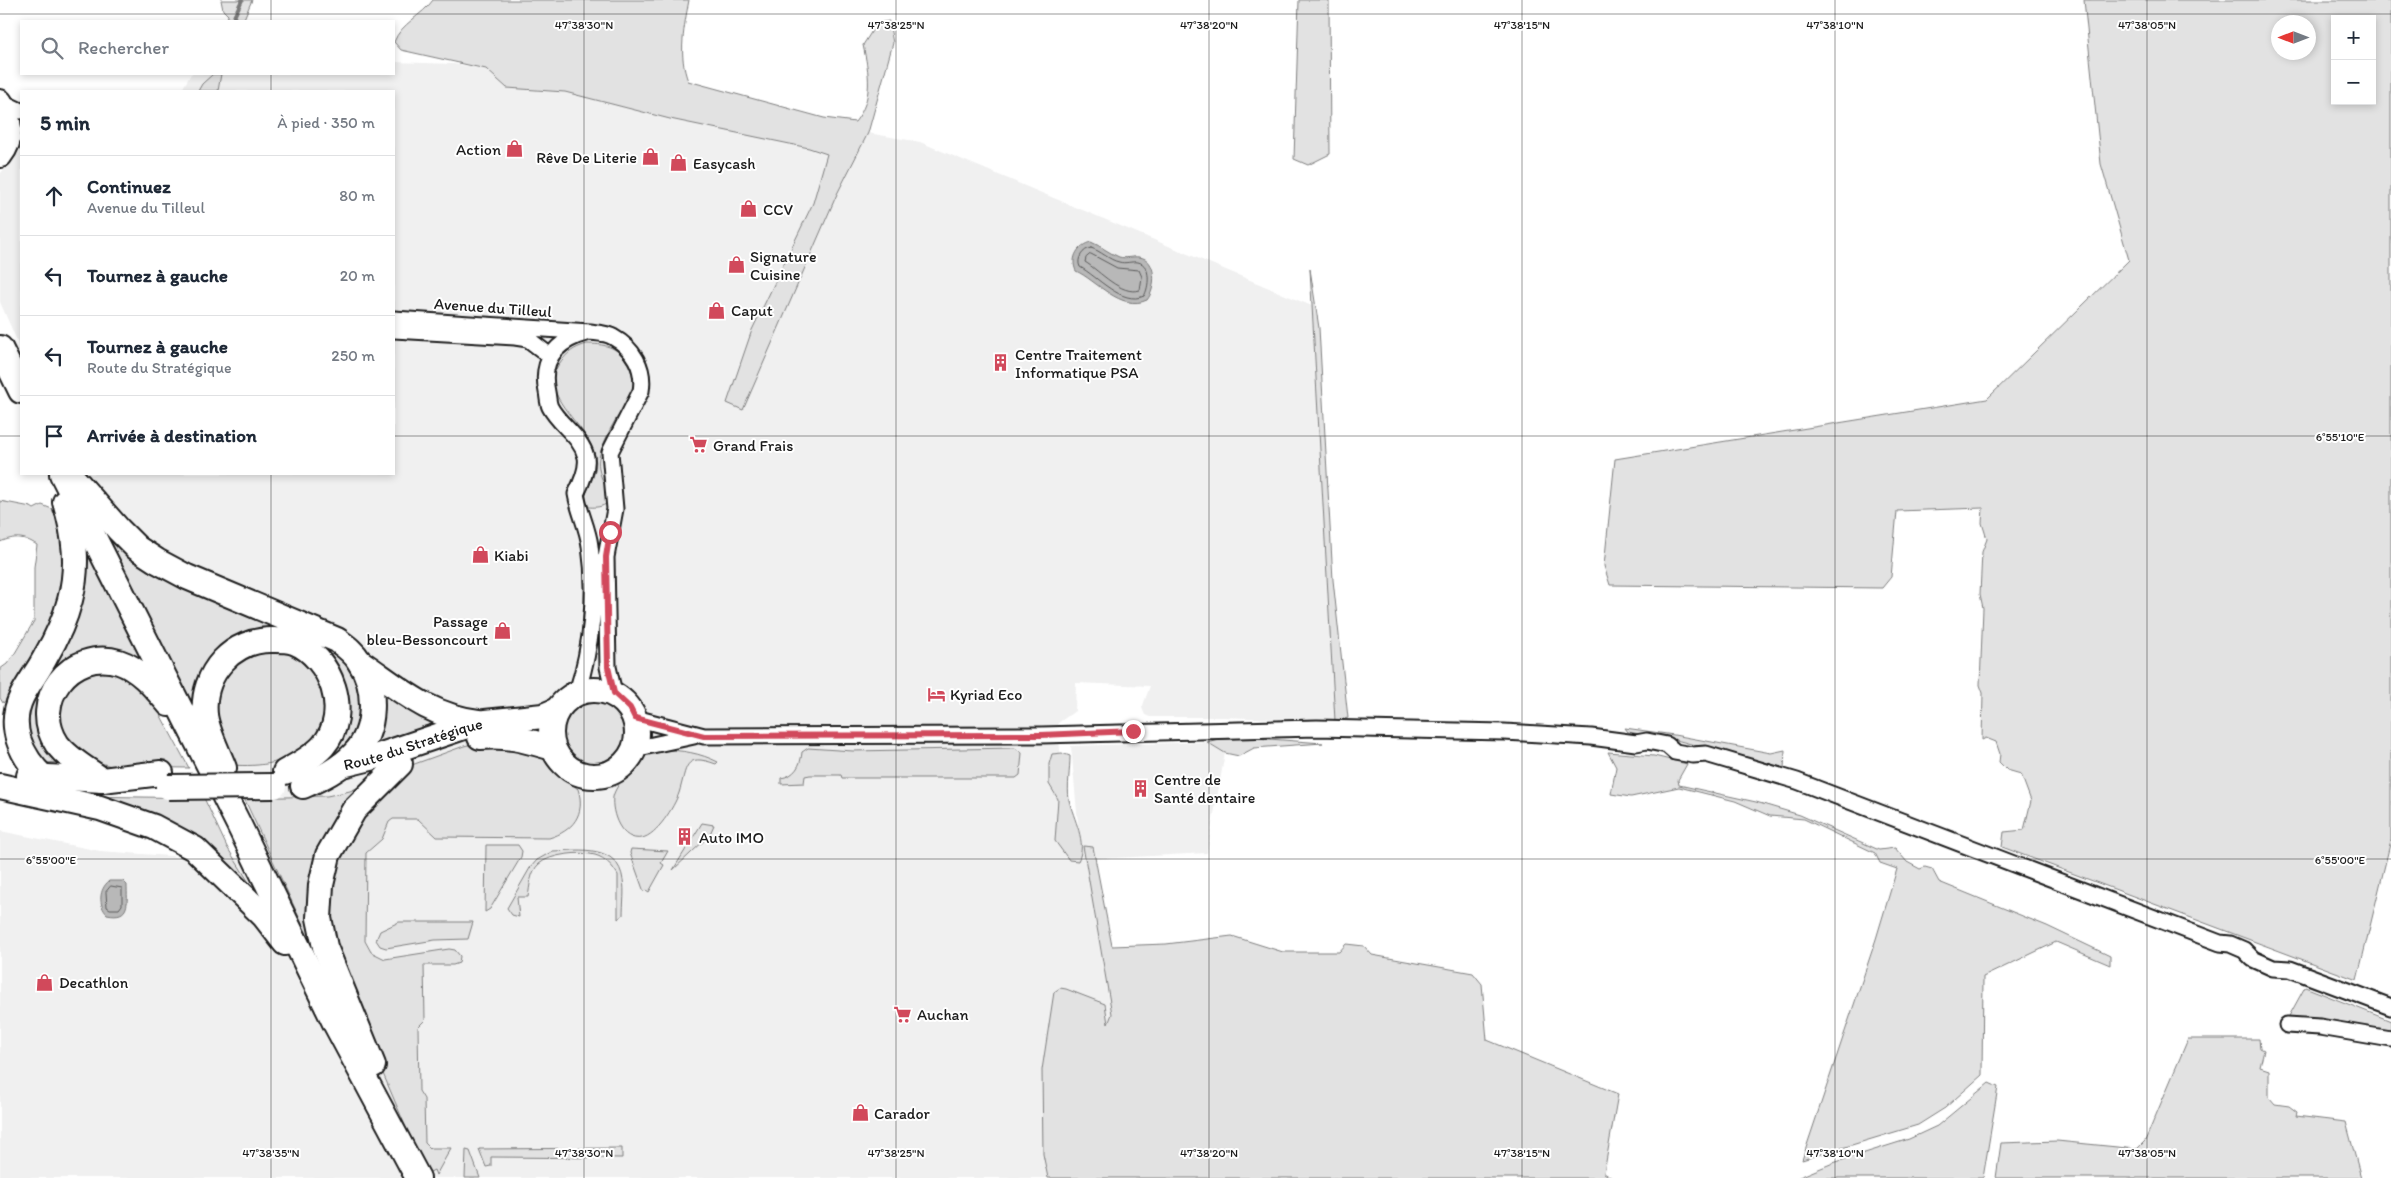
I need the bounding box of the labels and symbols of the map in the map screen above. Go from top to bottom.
north arrow [2271,15,2316,60]
text: 47°38'30"N [555,18,613,32]
text: 47°38'25"N [867,18,925,32]
text: 47°38'20"N [1180,18,1238,32]
text: 47°38'15"N [1494,18,1550,32]
text: 47°38'10"N [1806,18,1864,32]
text: 47°38'05"N [2118,18,2176,32]
shop icon: Action [505,139,525,159]
place label: Action [456,140,501,159]
shop icon: Rêve De Literie [641,147,661,167]
place label: Rêve De Literie [536,148,637,167]
shop icon: Easycash [669,153,689,173]
place label: Easycash [693,154,755,173]
shop icon: CCV [739,199,759,219]
place label: CCV [763,200,794,219]
place label: Signature Cuisine [750,247,817,284]
shop icon: Signature Cuisine [726,255,746,275]
street label: Avenue du Tilleul [433,294,553,321]
shop icon: Caput [707,300,727,320]
place label: Caput [731,301,773,320]
place label: Centre Traitement Informatique PSA [1015,345,1142,382]
building icon: Centre Traitement Informatique PSA [991,353,1011,373]
text: 6°55'10"E [2316,430,2365,444]
supermarket icon: Grand Frais [689,435,709,455]
place label: Grand Frais [713,436,793,455]
route start [599,521,622,544]
shop icon: Kiabi [470,545,490,565]
place label: Kiabi [494,546,529,565]
place label: Passage bleu-Bessoncourt [366,612,488,649]
shop icon: Passage bleu-Bessoncourt [492,620,512,640]
hotel icon: Kyriad Eco [926,684,946,704]
place label: Kyriad Eco [950,685,1022,704]
street label: Route du Stratégique [341,714,484,774]
route end [1122,720,1145,743]
place label: Centre de Santé dentaire [1154,770,1255,807]
building icon: Centre de Santé dentaire [1130,778,1150,798]
building icon: Auto IMO [675,827,695,847]
place label: Auto IMO [699,828,764,847]
text: 6°55'00"E [26,853,77,867]
text: 6°55'00"E [2315,853,2366,867]
shop icon: Decathlon [35,972,55,992]
place label: Decathlon [59,973,129,992]
supermarket icon: Auchan [893,1004,913,1024]
place label: Auchan [917,1005,969,1024]
shop icon: Carador [850,1103,870,1123]
place label: Carador [874,1104,931,1123]
text: 47°38'35"N [242,1146,300,1160]
text: 47°38'30"N [555,1146,613,1160]
text: 47°38'25"N [867,1146,925,1160]
text: 47°38'20"N [1180,1146,1238,1160]
text: 47°38'15"N [1494,1146,1550,1160]
text: 47°38'10"N [1806,1146,1864,1160]
text: 47°38'05"N [2118,1146,2176,1160]

